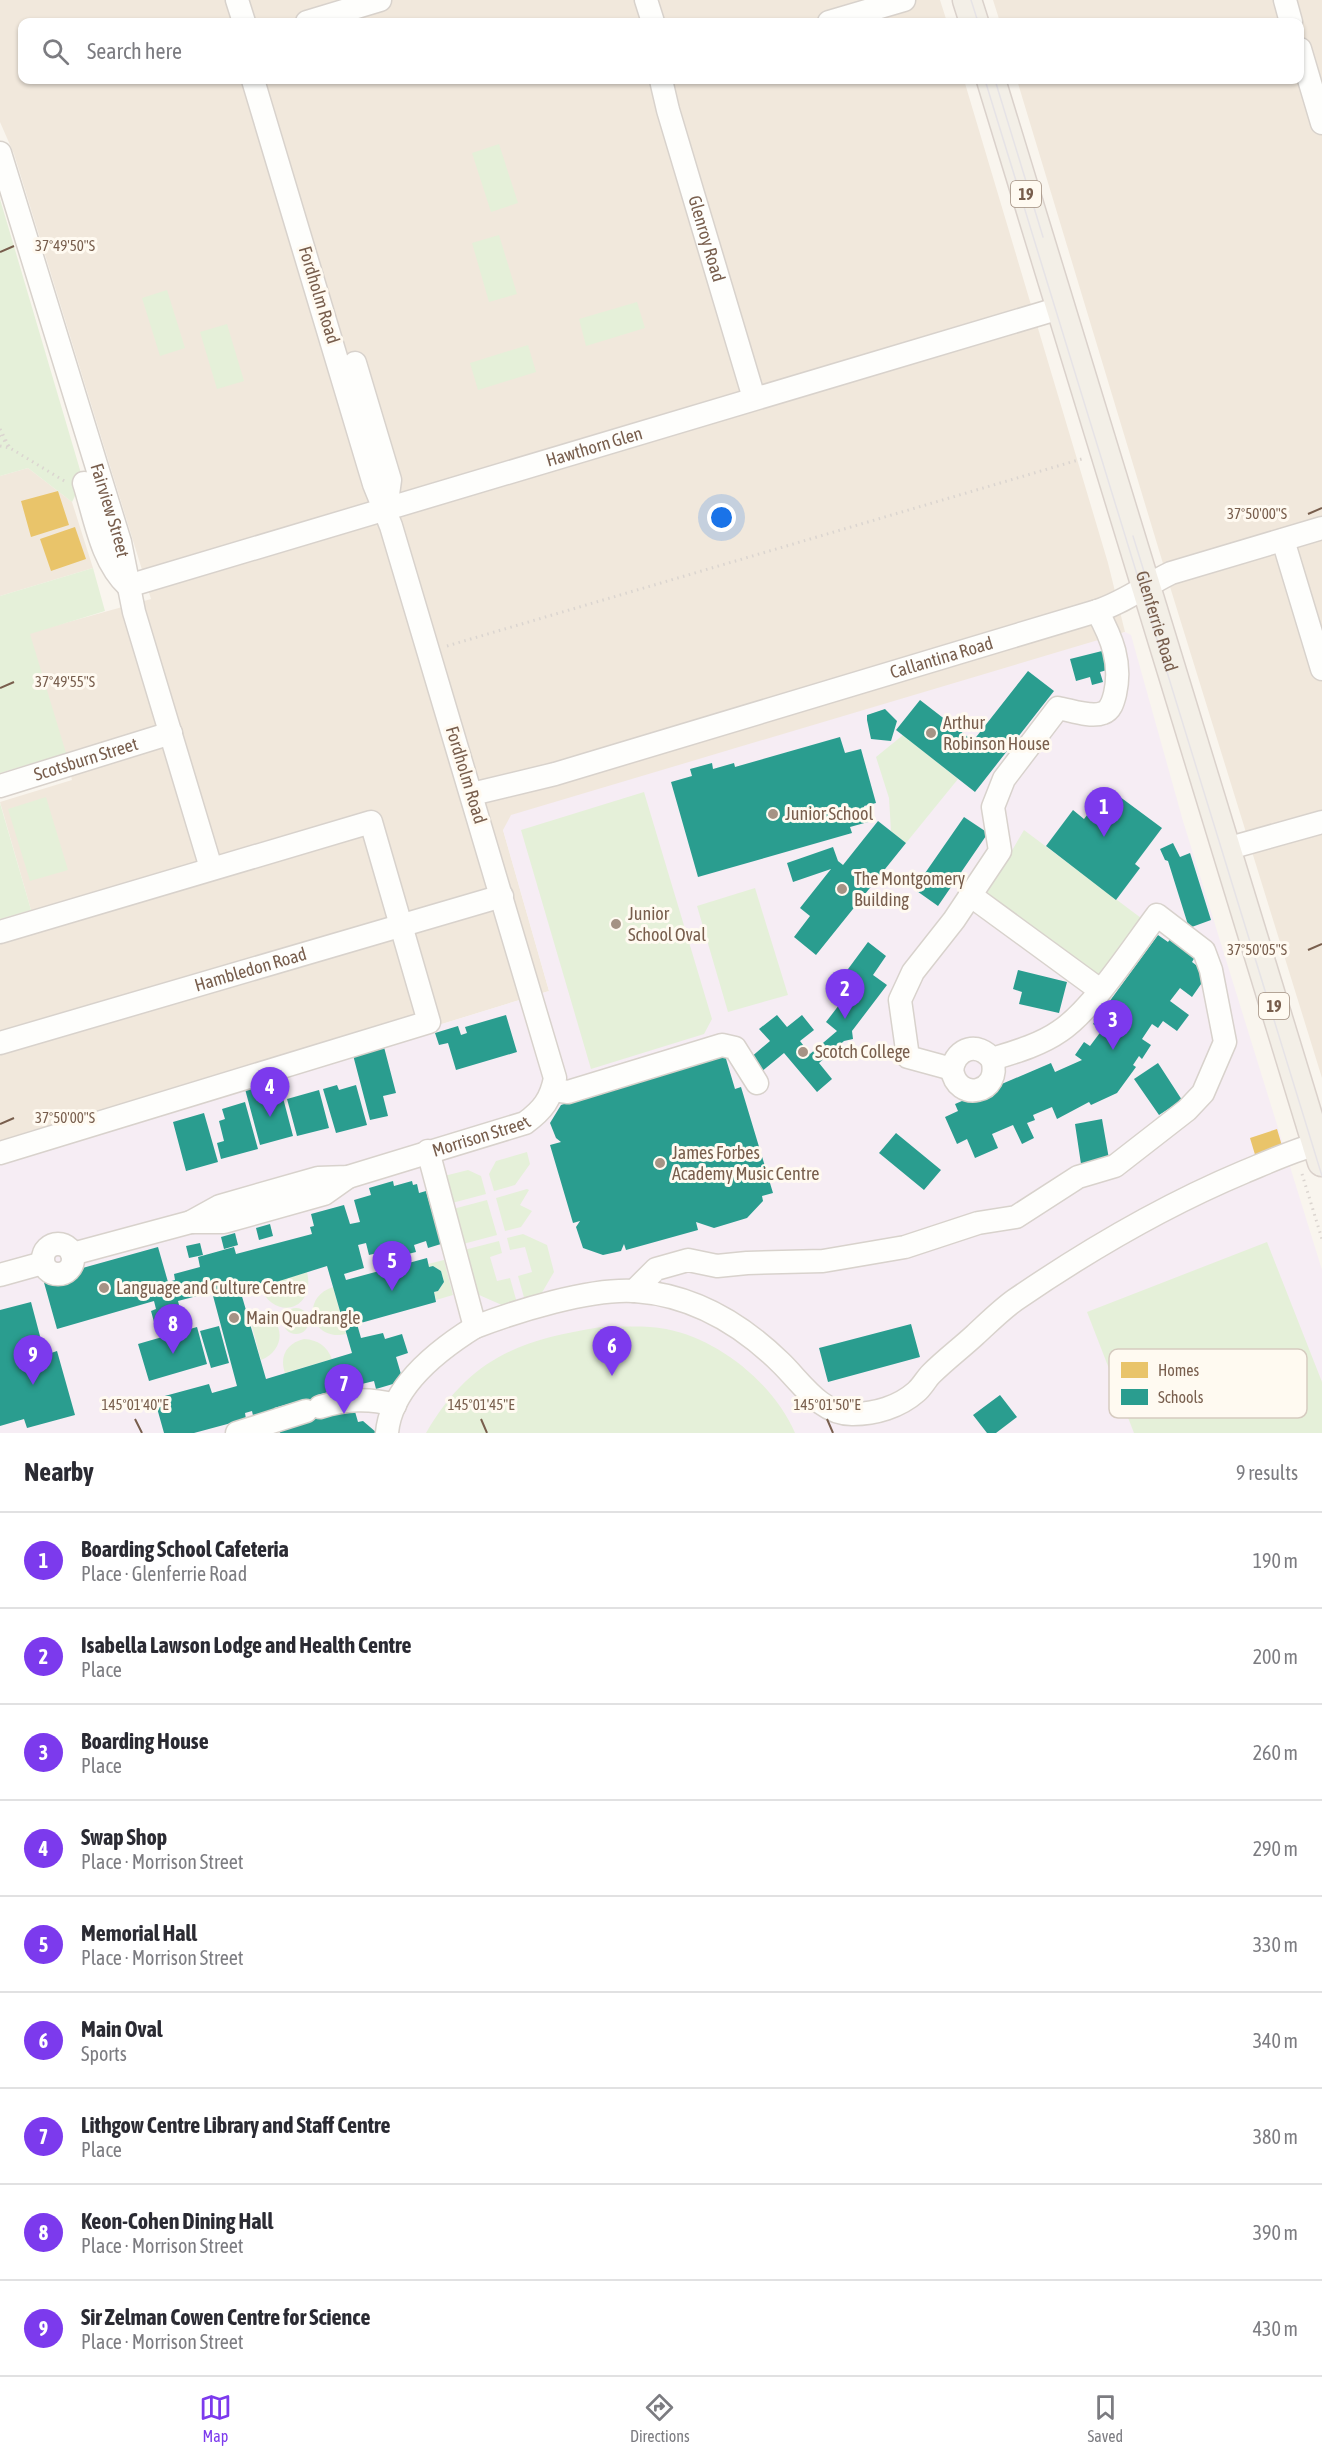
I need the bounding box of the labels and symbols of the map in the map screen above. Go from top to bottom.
road number: 19 [1011,181,1041,207]
street label: Glenroy Road [684,193,730,284]
text: 37°49'50"S [35,237,95,254]
street label: Fordholm Road [295,244,344,346]
street label: Hawthorn Glen [543,422,645,471]
street label: Fairview Street [86,461,134,559]
your location [707,503,736,532]
text: 37°50'00"S [1227,505,1287,522]
street label: Glenferrie Road [1132,568,1182,674]
street label: Callantina Road [887,632,995,683]
text: 37°49'55"S [35,673,95,690]
place label: Arthur Robinson House [943,712,1050,754]
street label: Fordholm Road [442,724,491,826]
marker: Arthur Robinson House [924,726,938,740]
street label: Scotsburn Street [31,733,140,785]
pin: 1 [1084,788,1124,837]
place label: Junior School [785,803,873,824]
marker: Junior School [766,807,780,821]
place label: The Montgomery Building [854,868,965,910]
marker: The Montgomery Building [835,882,849,896]
place label: Junior School Oval [628,903,706,945]
marker: Junior School Oval [609,917,623,931]
text: 37°50'05"S [1227,941,1287,958]
street label: Hambledon Road [192,943,309,996]
pin: 2 [826,970,864,1019]
road number: 19 [1259,993,1289,1019]
pin: 3 [1094,1000,1132,1050]
place label: Scotch College [815,1041,910,1062]
marker: Scotch College [796,1045,810,1059]
pin: 4 [250,1068,290,1117]
text: 37°50'00"S [35,1109,95,1126]
street label: Morrison Street [429,1112,534,1161]
place label: James Forbes Academy Music Centre [672,1142,819,1184]
marker: James Forbes Academy Music Centre [653,1156,667,1170]
pin: 5 [372,1242,412,1291]
place label: Language and Culture Centre [116,1277,306,1298]
marker: Language and Culture Centre [97,1281,111,1295]
pin: 8 [154,1304,192,1354]
place label: Main Quadrangle [246,1307,360,1328]
marker: Main Quadrangle [227,1311,241,1325]
pin: 6 [592,1326,632,1376]
pin: 9 [14,1336,52,1385]
legend [1109,1349,1307,1418]
text: Homes [1158,1361,1200,1379]
pin: 7 [324,1364,364,1414]
text: Schools [1158,1388,1204,1406]
text: 145°01'40"E [101,1396,169,1413]
text: 145°01'45"E [447,1396,515,1413]
text: 145°01'50"E [793,1396,861,1413]

